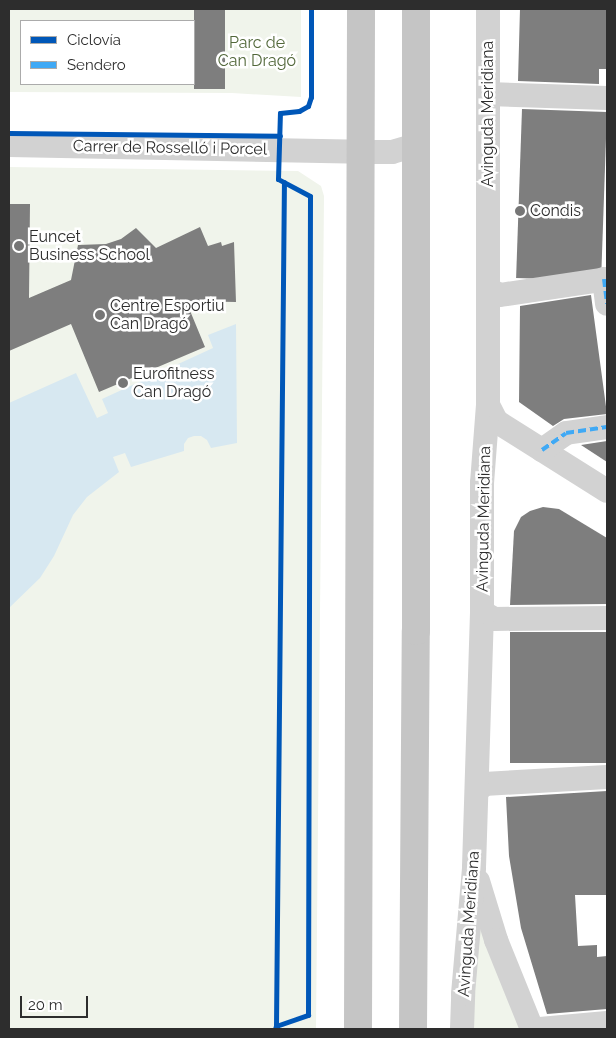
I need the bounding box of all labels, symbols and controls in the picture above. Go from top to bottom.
legend [20,20,195,85]
text: Ciclovía [67,31,121,49]
park label: Parc de Can Dragó [218,33,296,71]
street label: Avinguda Meridiana [478,41,498,187]
text: Sendero [67,56,126,74]
street label: Carrer de Rosselló i Porcel [72,137,268,159]
place label: Condis [530,201,581,221]
marker: Condis [514,205,526,217]
place label: Euncet Business School [29,227,150,265]
marker: Euncet Business School [13,240,25,252]
place label: Centre Esportiu Can Dragó [110,296,225,334]
marker: Centre Esportiu Can Dragó [94,309,106,321]
place label: Eurofitness Can Dragó [133,364,214,402]
marker: Eurofitness Can Dragó [117,377,129,389]
street label: Avinguda Meridiana [473,446,495,592]
street label: Avinguda Meridiana [454,850,484,998]
scale bar [22,986,90,1018]
text: 20 m [28,996,63,1014]

